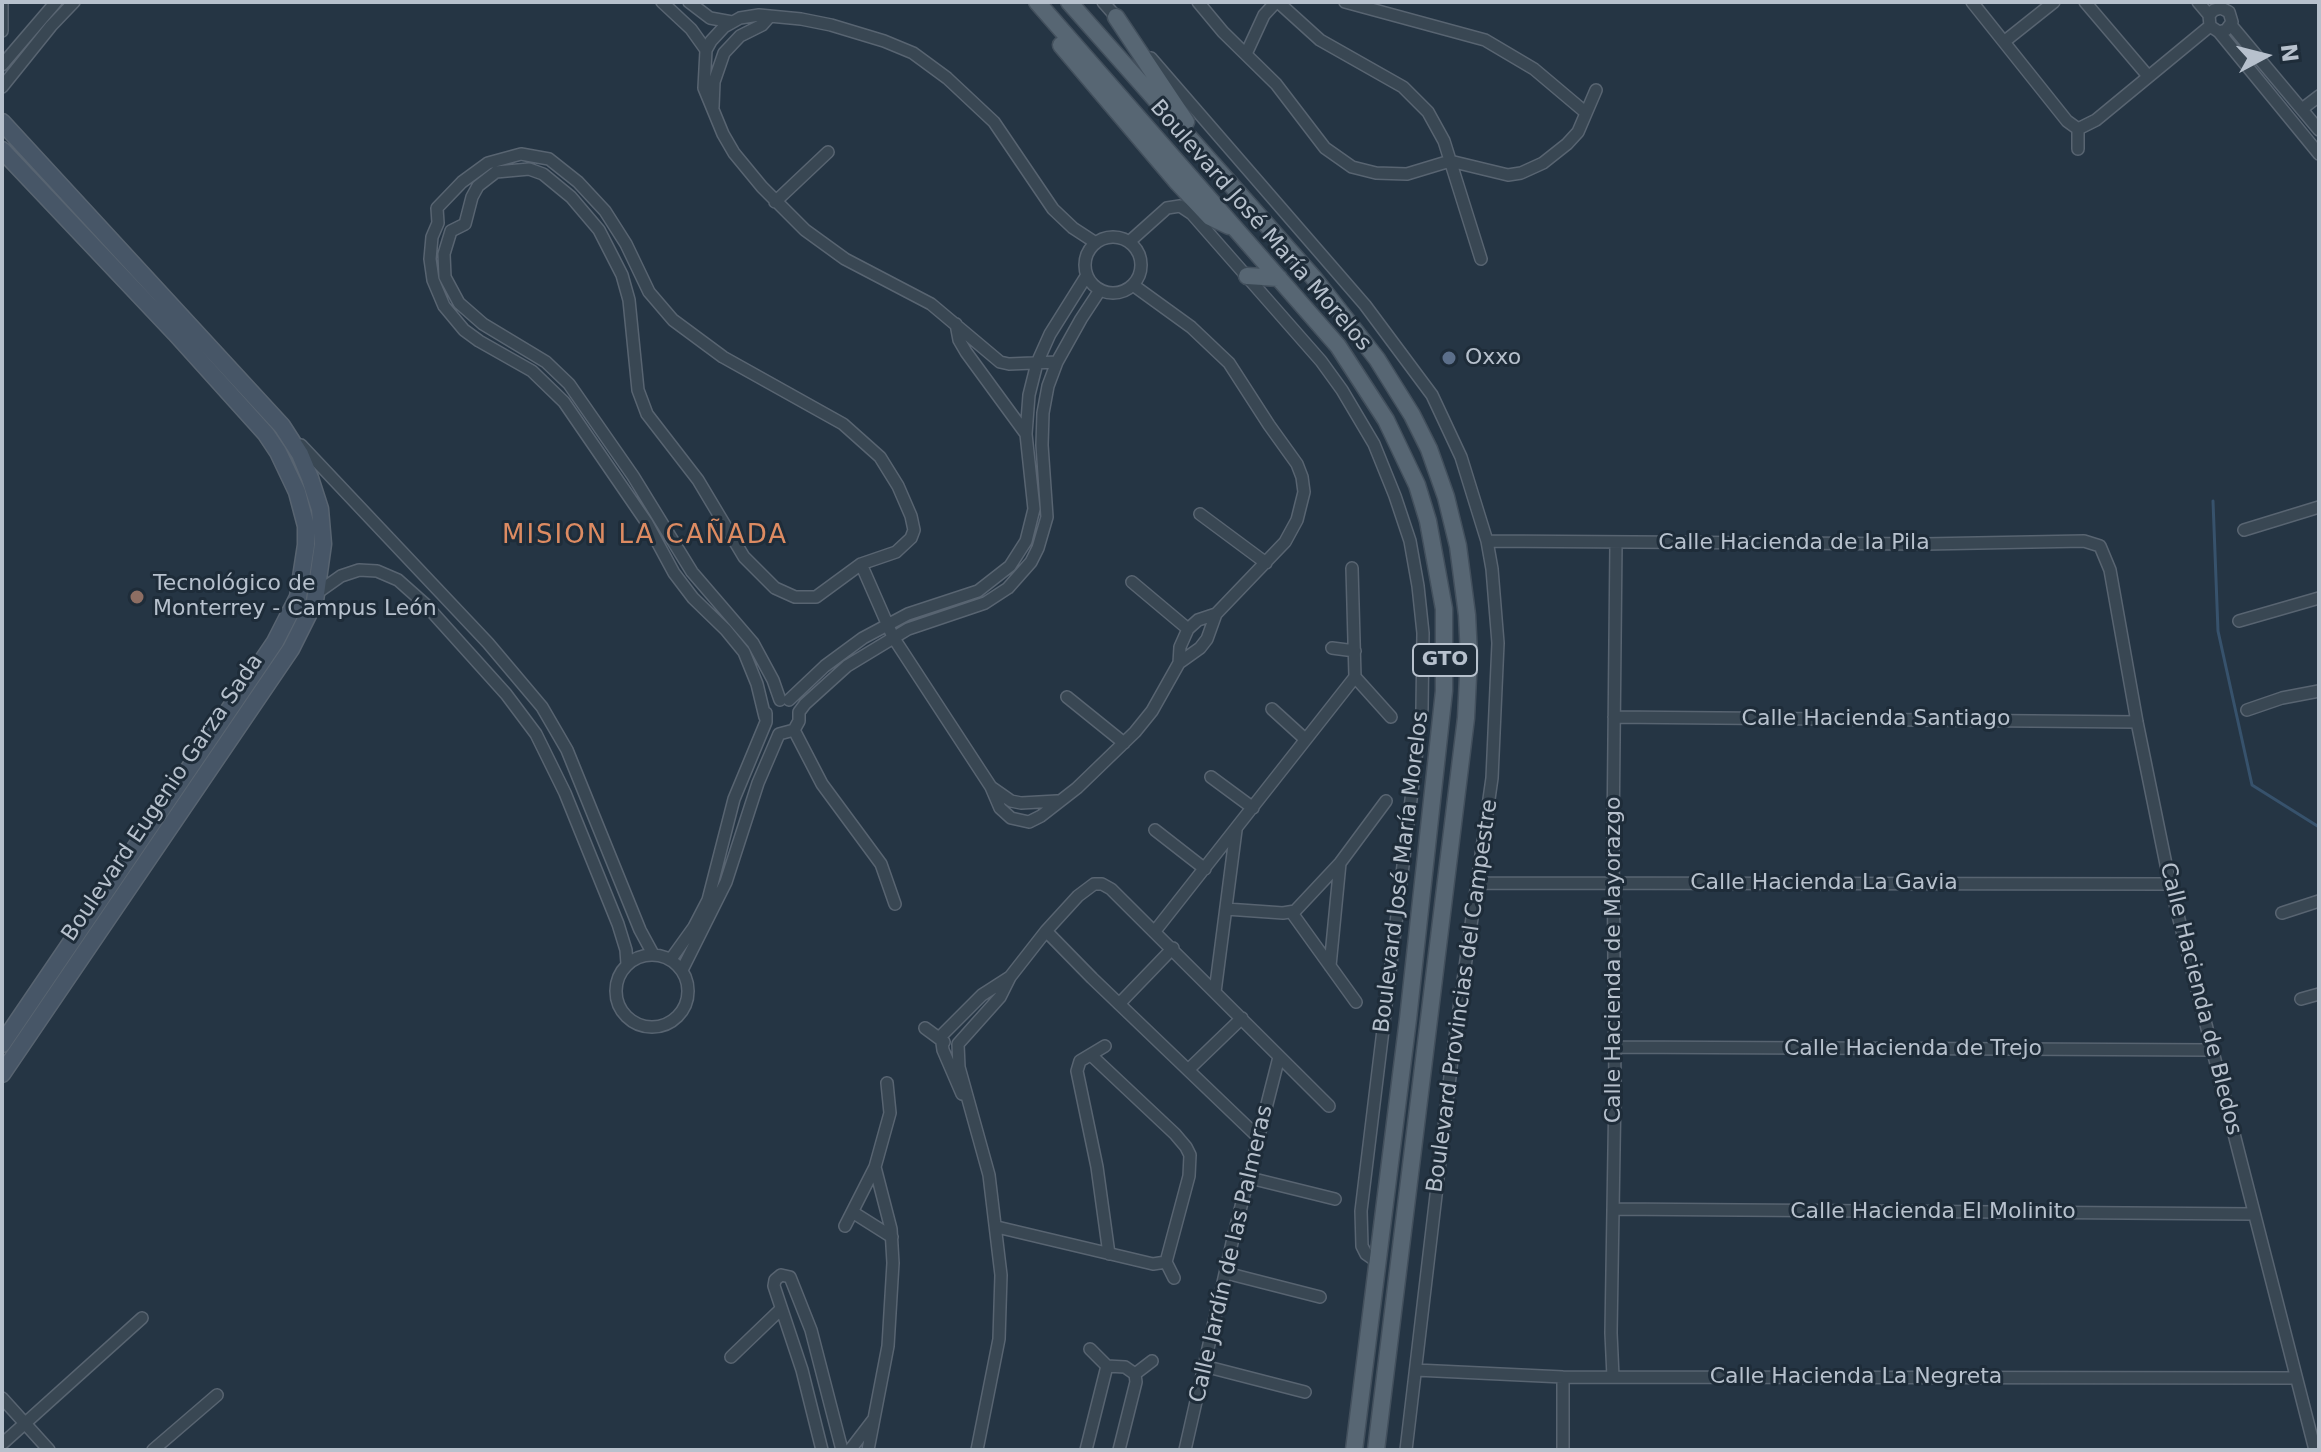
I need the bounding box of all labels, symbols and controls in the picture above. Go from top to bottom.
north arrow [2225,16,2305,96]
text: N [2276,42,2303,64]
street label: Boulevard José María Morelos [1144,95,1376,357]
place label: Oxxo [1465,345,1521,371]
marker: Oxxo [1440,349,1458,367]
district label: MISION LA CAÑADA [502,520,788,552]
street label: Calle Hacienda de la Pila [1658,530,1930,556]
place label: Tecnológico de Monterrey - Campus León [153,571,437,622]
marker: Tecnológico de Monterrey - Campus León [128,588,146,606]
road number: GTO [1413,644,1477,676]
street label: Boulevard Eugenio Garza Sada [57,649,269,947]
street label: Calle Hacienda Santiago [1742,706,2010,732]
street label: Boulevard José María Morelos [1369,710,1435,1034]
street label: Calle Hacienda de Mayorazgo [1601,797,1627,1123]
street label: Boulevard Provincias del Campestre [1422,798,1504,1194]
street label: Calle Hacienda de Bledos [2153,860,2247,1138]
street label: Calle Hacienda La Gavia [1690,870,1958,896]
street label: Calle Hacienda de Trejo [1784,1036,2042,1062]
street label: Calle Jardín de las Palmeras [1185,1103,1279,1405]
street label: Calle Hacienda El Molinito [1790,1199,2076,1225]
street label: Calle Hacienda La Negreta [1710,1364,2002,1390]

